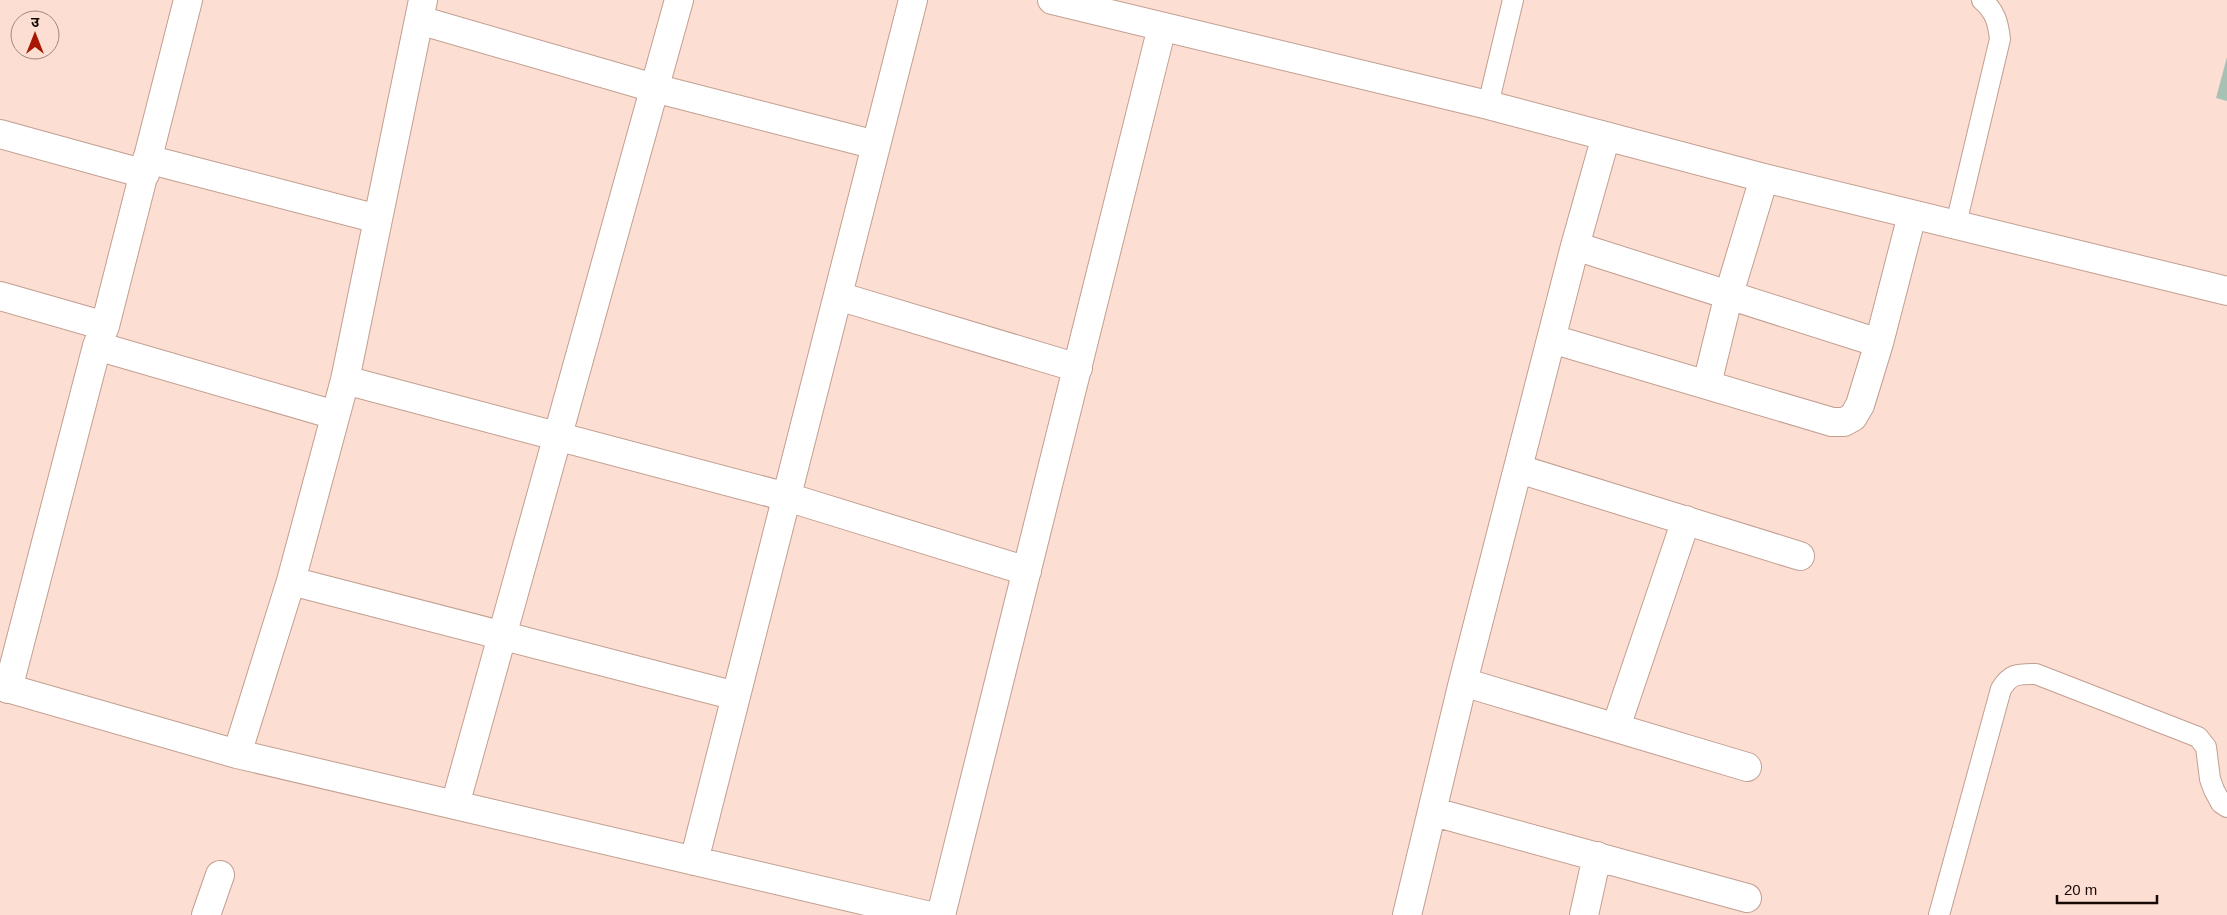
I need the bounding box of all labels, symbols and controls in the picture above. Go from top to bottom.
north arrow [10,10,60,60]
text: उ [31,14,40,30]
scale bar [2057,872,2157,904]
text: 20 m [2064,881,2097,898]

